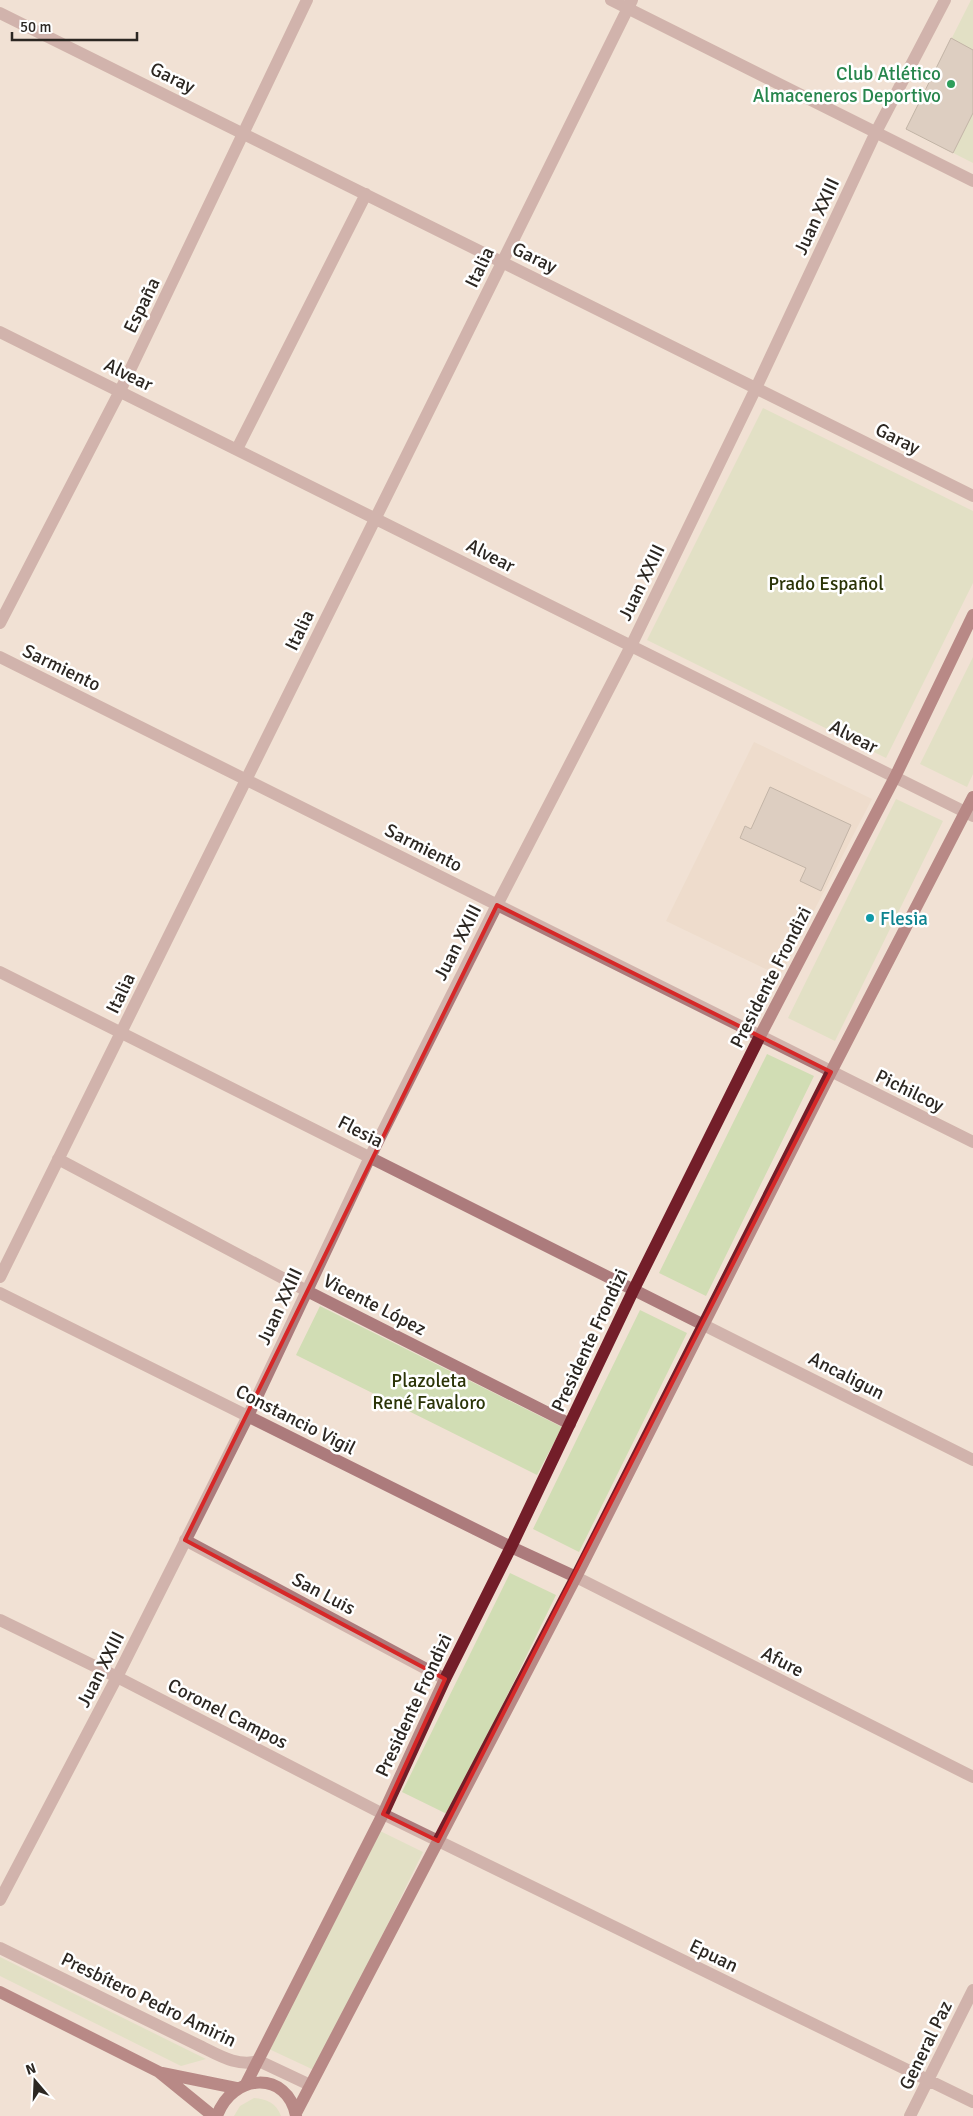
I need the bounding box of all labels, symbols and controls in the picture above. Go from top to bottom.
scale bar [12,10,138,42]
text: 50 m [20,18,51,36]
street label: Garay [146,57,199,99]
place label: Club Atlético Almaceneros Deportivo [753,62,941,108]
marker: Club Atlético Almaceneros Deportivo [945,78,957,90]
street label: Juan XXIII [789,174,845,259]
street label: Garay [508,237,561,279]
street label: Italia [460,243,500,292]
street label: España [118,274,166,337]
street label: Alvear [100,353,157,397]
street label: Garay [871,418,924,460]
street label: Alvear [462,534,519,578]
street label: Juan XXIII [613,540,671,625]
park label: Prado Español [768,572,884,596]
street label: Italia [280,606,320,655]
street label: Sarmiento [19,639,105,697]
street label: Alvear [825,715,882,759]
street label: Sarmiento [381,818,466,878]
street label: Juan XXIII [429,900,487,984]
street label: Presidente Frondizi [725,903,817,1052]
place label: Flesia [880,907,928,931]
marker: Flesia [864,912,876,924]
street label: Italia [101,969,141,1018]
street label: Pichilcoy [871,1064,948,1118]
street label: Flesia [334,1110,387,1153]
street label: Juan XXIII [252,1264,308,1349]
street label: Presidente Frondizi [546,1265,634,1416]
street label: Vicente López [319,1269,430,1341]
street label: Ancaligun [805,1347,889,1405]
park label: Plazoleta René Favaloro [372,1369,486,1415]
street label: Constancio Vigil [231,1379,360,1460]
street label: San Luis [288,1567,359,1620]
street label: Juan XXIII [72,1627,130,1711]
street label: Presidente Frondizi [370,1630,458,1781]
street label: Afure [757,1641,808,1683]
street label: Coronel Campos [163,1673,292,1754]
street label: Epuan [685,1934,742,1978]
street label: Presbítero Pedro Amirin [57,1947,240,2053]
street label: General Paz [894,1997,958,2094]
north arrow [10,2056,60,2106]
text: N [24,2060,38,2079]

